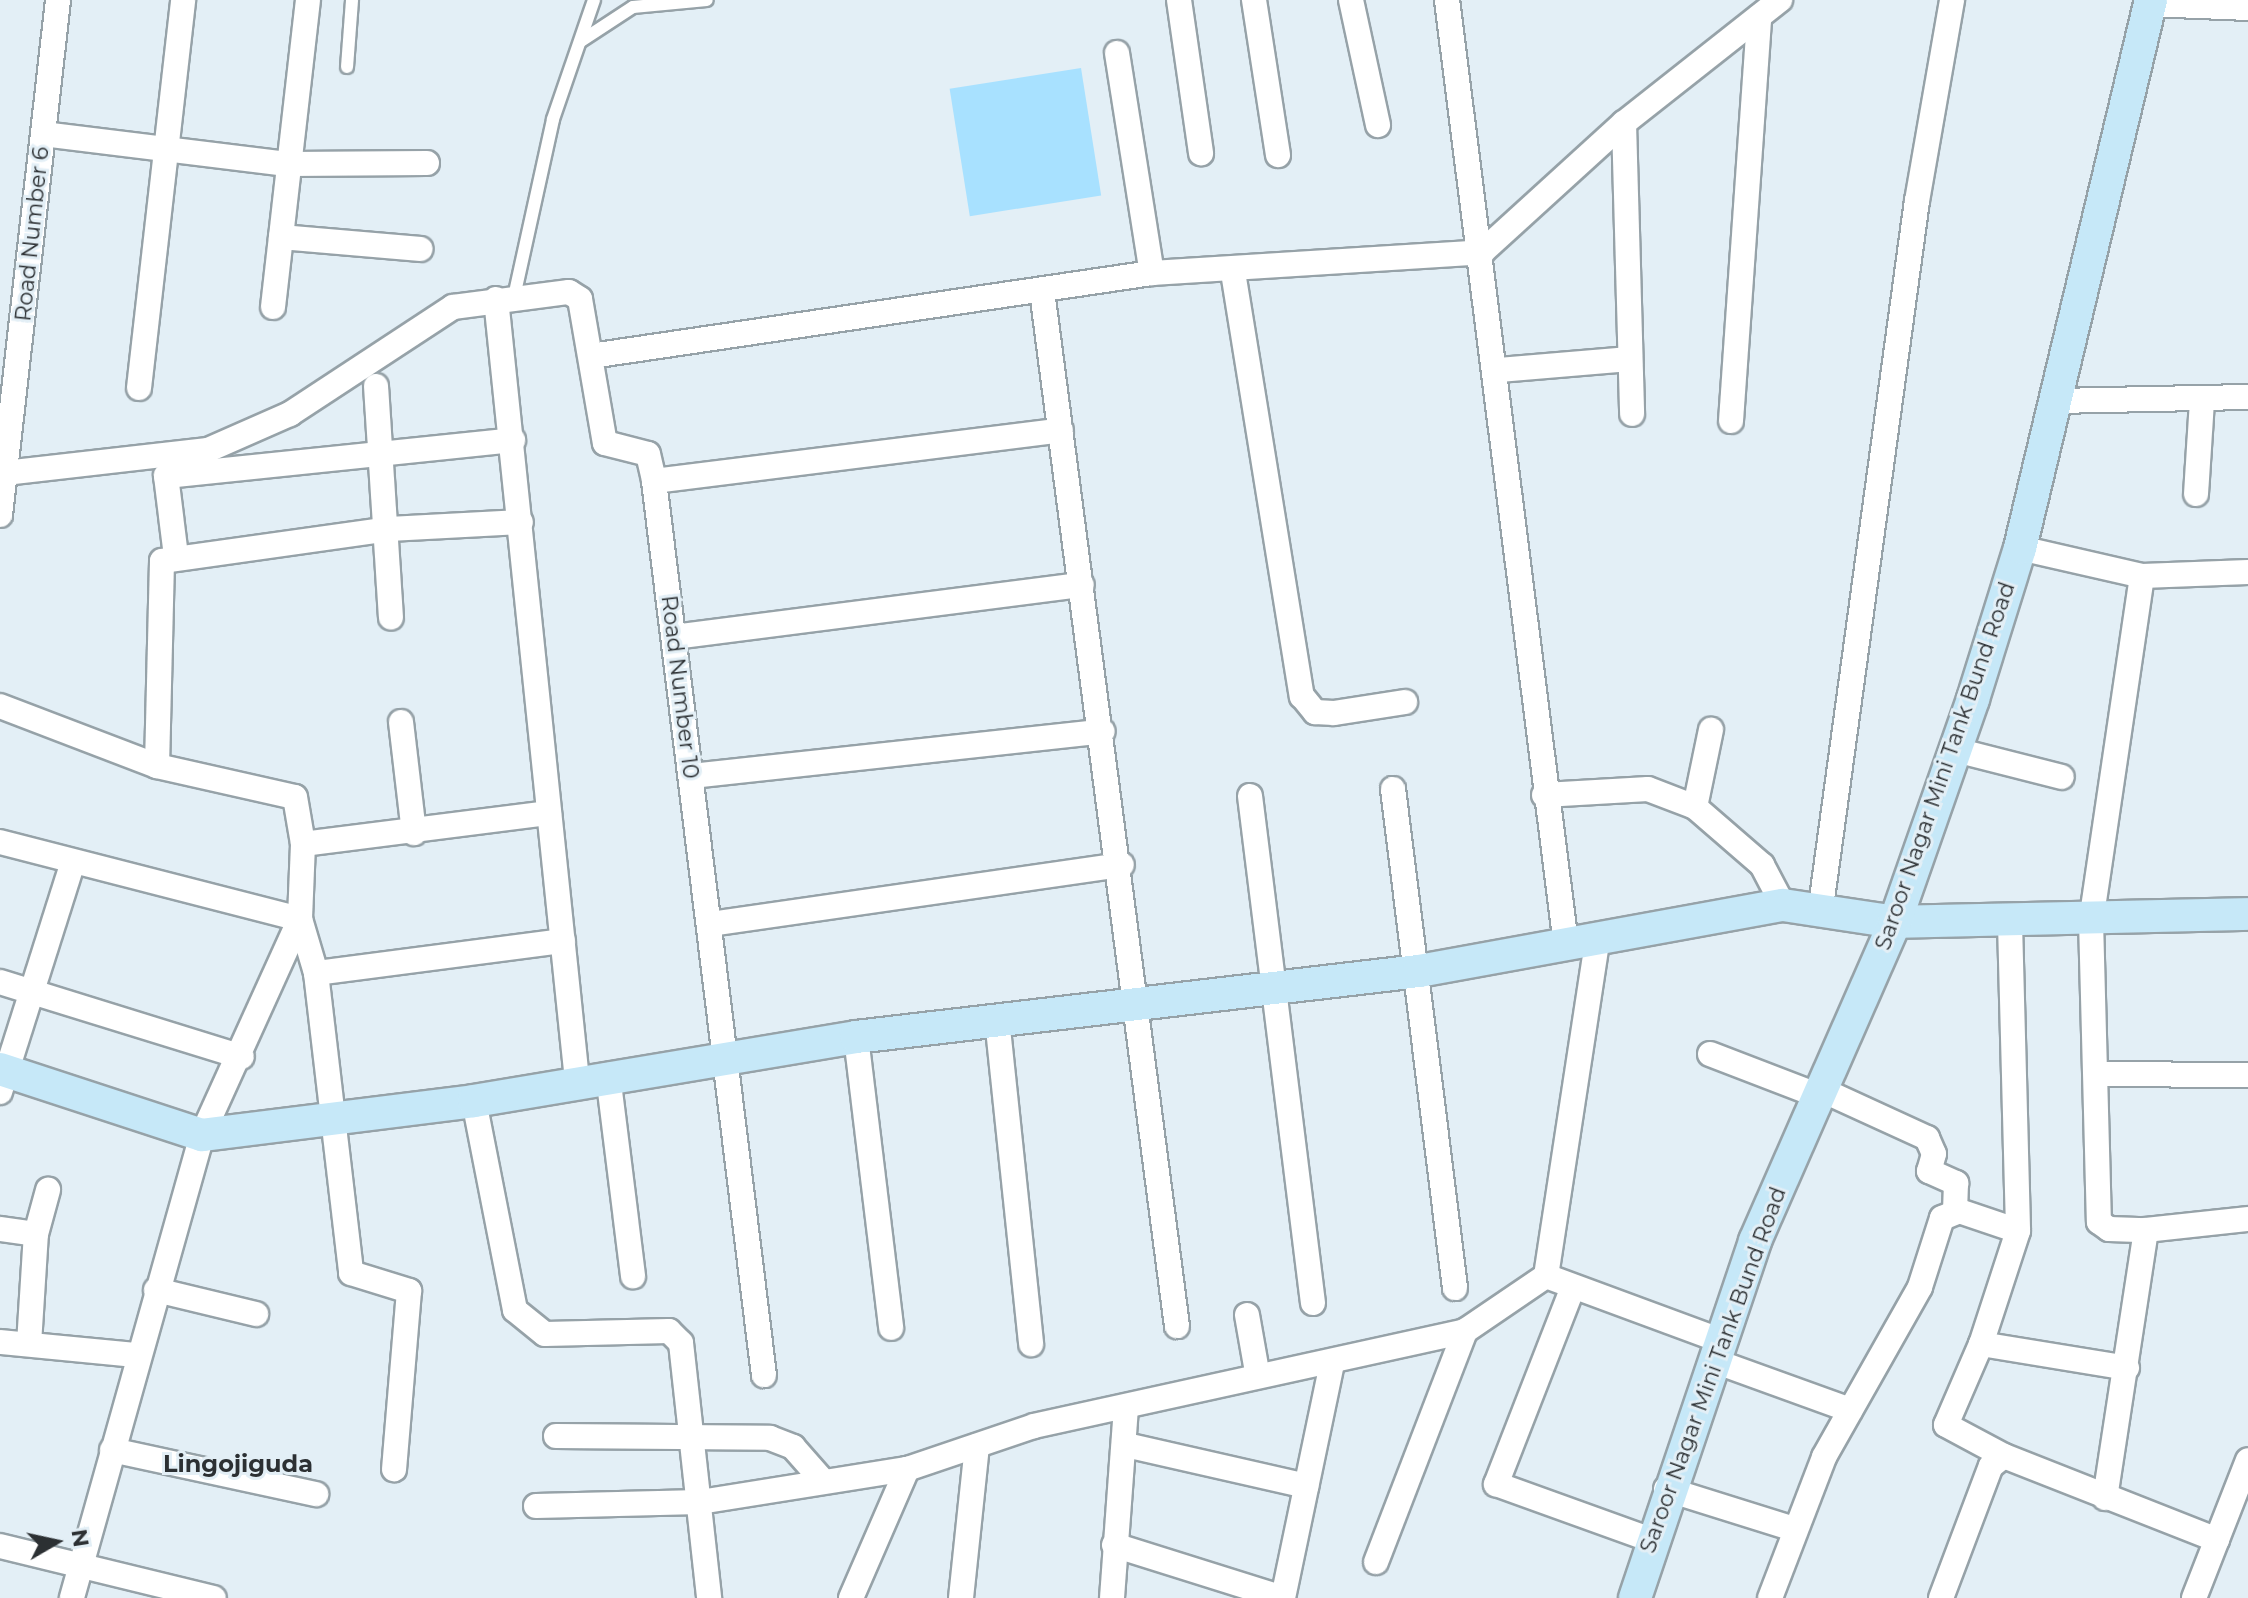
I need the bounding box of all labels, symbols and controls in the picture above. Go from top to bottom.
street label: Road Number 6 [10,145,54,323]
street label: Saroor Nagar Mini Tank Bund Road [1869,579,2021,953]
street label: Road Number 10 [656,594,704,780]
street label: Saroor Nagar Mini Tank Bund Road [1634,1183,1792,1557]
district label: Lingojiguda [163,1450,313,1478]
north arrow [16,1502,96,1582]
text: N [65,1527,95,1549]

